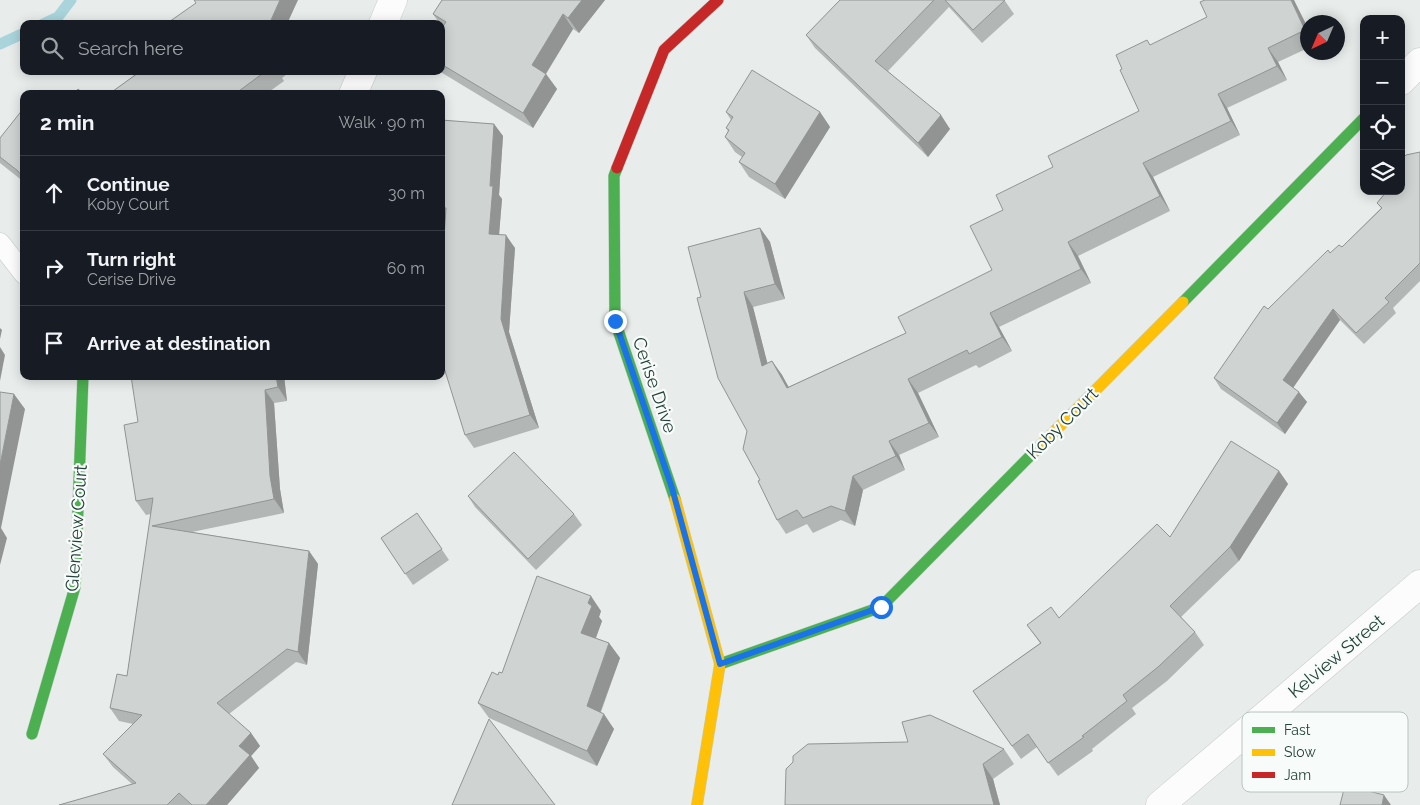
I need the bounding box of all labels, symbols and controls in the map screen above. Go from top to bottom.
north arrow [1300,15,1345,60]
map controls [1360,15,1405,195]
button: + [1360,15,1405,60]
search box [20,20,445,75]
icon: search [38,34,66,62]
text: Search here [78,37,184,59]
button: − [1360,60,1405,105]
button: locate [1360,105,1405,150]
text: 2 min [40,110,94,135]
text: Walk · 90 m [338,113,425,132]
button: layers [1360,150,1405,195]
text: Continue [87,173,170,195]
icon: ahead [40,179,68,207]
text: 30 m [388,184,425,203]
text: Koby Court [87,195,169,214]
text: Turn right [87,248,176,270]
icon: right [40,254,68,282]
text: 60 m [387,259,425,278]
text: Cerise Drive [87,270,176,289]
route end [604,310,627,333]
icon: arrive [40,329,68,357]
text: Arrive at destination [87,332,271,354]
street label: Cerise Drive [629,334,681,436]
street label: Koby Court [1022,383,1102,463]
street label: Glenview Court [61,464,91,592]
route start [870,596,893,619]
street label: Kelview Street [1284,610,1388,702]
legend [1242,712,1408,792]
text: Fast [1284,722,1311,738]
text: Slow [1284,744,1316,760]
text: Jam [1284,767,1311,783]

